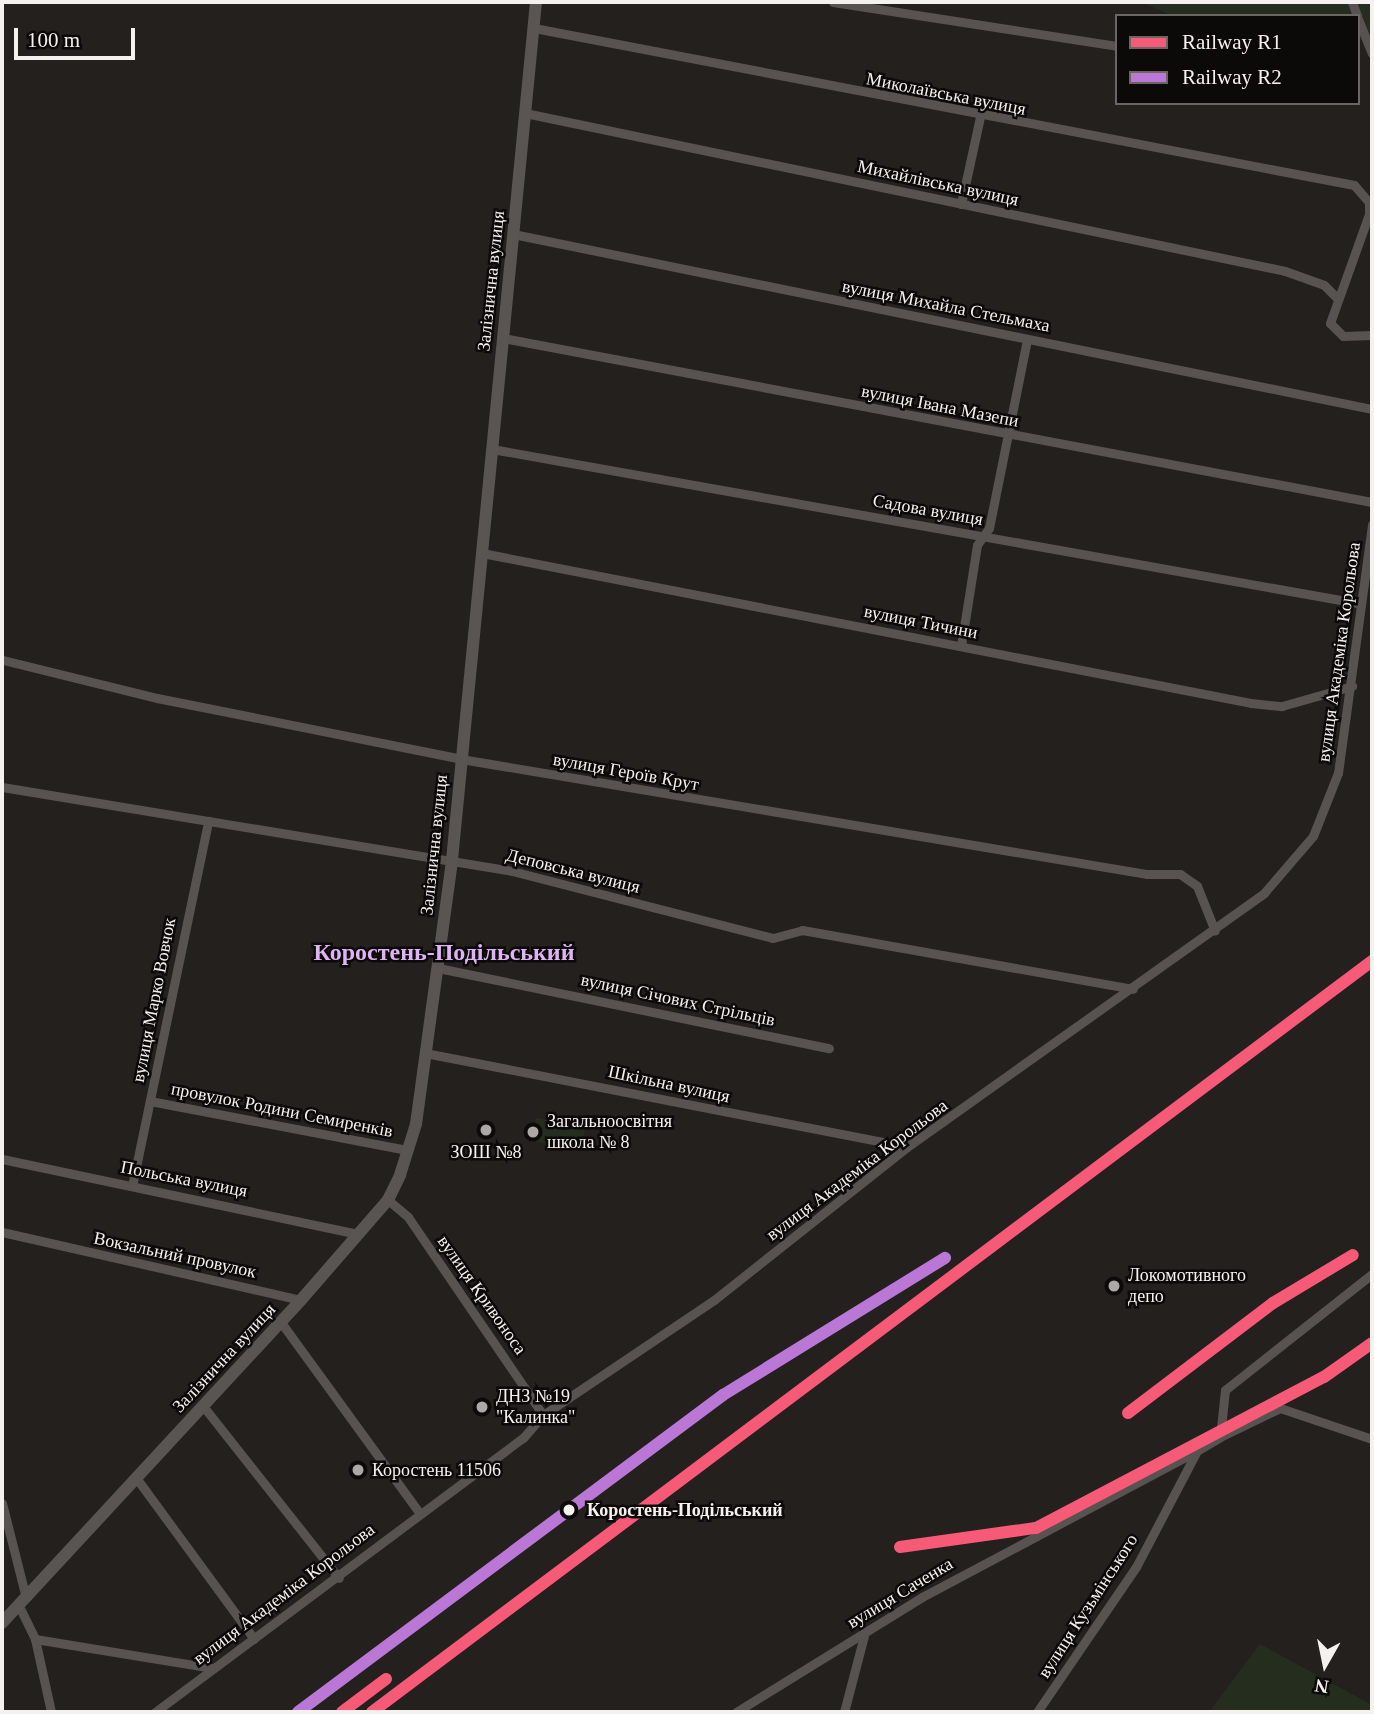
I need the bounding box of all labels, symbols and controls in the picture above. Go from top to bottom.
scale bar [18,14,138,58]
legend [1115,14,1360,105]
text: 100 m [27,28,80,52]
text: Railway R1 [1182,30,1282,54]
text: Railway R2 [1182,65,1282,89]
street label: Миколаївська вулиця [864,68,1028,120]
street label: Михайлівська вулиця [855,155,1021,211]
street label: Залізнична вулиця [473,210,509,352]
street label: вулиця Михайла Стельмаха [840,275,1052,337]
street label: вулиця Івана Мазепи [859,380,1021,432]
street label: Садова вулиця [871,490,985,530]
street label: вулиця Академіка Корольова [1313,541,1365,763]
street label: вулиця Тичини [862,600,980,644]
street label: вулиця Героїв Крут [551,749,701,795]
street label: Залізнична вулиця [416,774,452,916]
street label: Деповська вулиця [504,844,642,898]
street label: вулиця Марко Вовчок [127,916,181,1084]
district label: Коростень-Подільський [314,939,574,967]
street label: вулиця Січових Стрільців [579,969,777,1031]
street label: Шкільна вулиця [606,1061,732,1107]
street label: провулок Родини Семиренків [169,1078,395,1142]
street label: вулиця Академіка Корольова [762,1095,952,1245]
place label: Загальноосвітня школа № 8 [547,1111,672,1154]
marker: ЗОШ №8 [478,1122,494,1138]
marker: Загальноосвітня школа № 8 [525,1124,541,1140]
place label: ЗОШ №8 [451,1141,521,1163]
street label: Польська вулиця [119,1156,249,1202]
street label: Вокзальний провулок [92,1227,258,1283]
street label: вулиця Кривоноса [433,1231,531,1359]
place label: Локомотивного депо [1128,1265,1246,1308]
marker: Локомотивного депо [1106,1278,1122,1294]
street label: Залізнична вулиця [168,1299,280,1417]
place label: ДНЗ №19 "Калинка" [496,1386,575,1428]
marker: ДНЗ №19 "Калинка" [474,1399,490,1415]
place label: Коростень 11506 [372,1459,501,1481]
marker: Коростень 11506 [350,1462,366,1478]
marker: Коростень-Подільський [557,1498,581,1522]
place label: Коростень-Подільський [587,1499,783,1521]
street label: вулиця Академіка Корольова [189,1519,379,1669]
street label: вулиця Кузьмінського [1033,1530,1143,1682]
street label: вулиця Саченка [843,1553,957,1633]
north arrow [1290,1630,1360,1700]
text: N [1313,1675,1330,1698]

